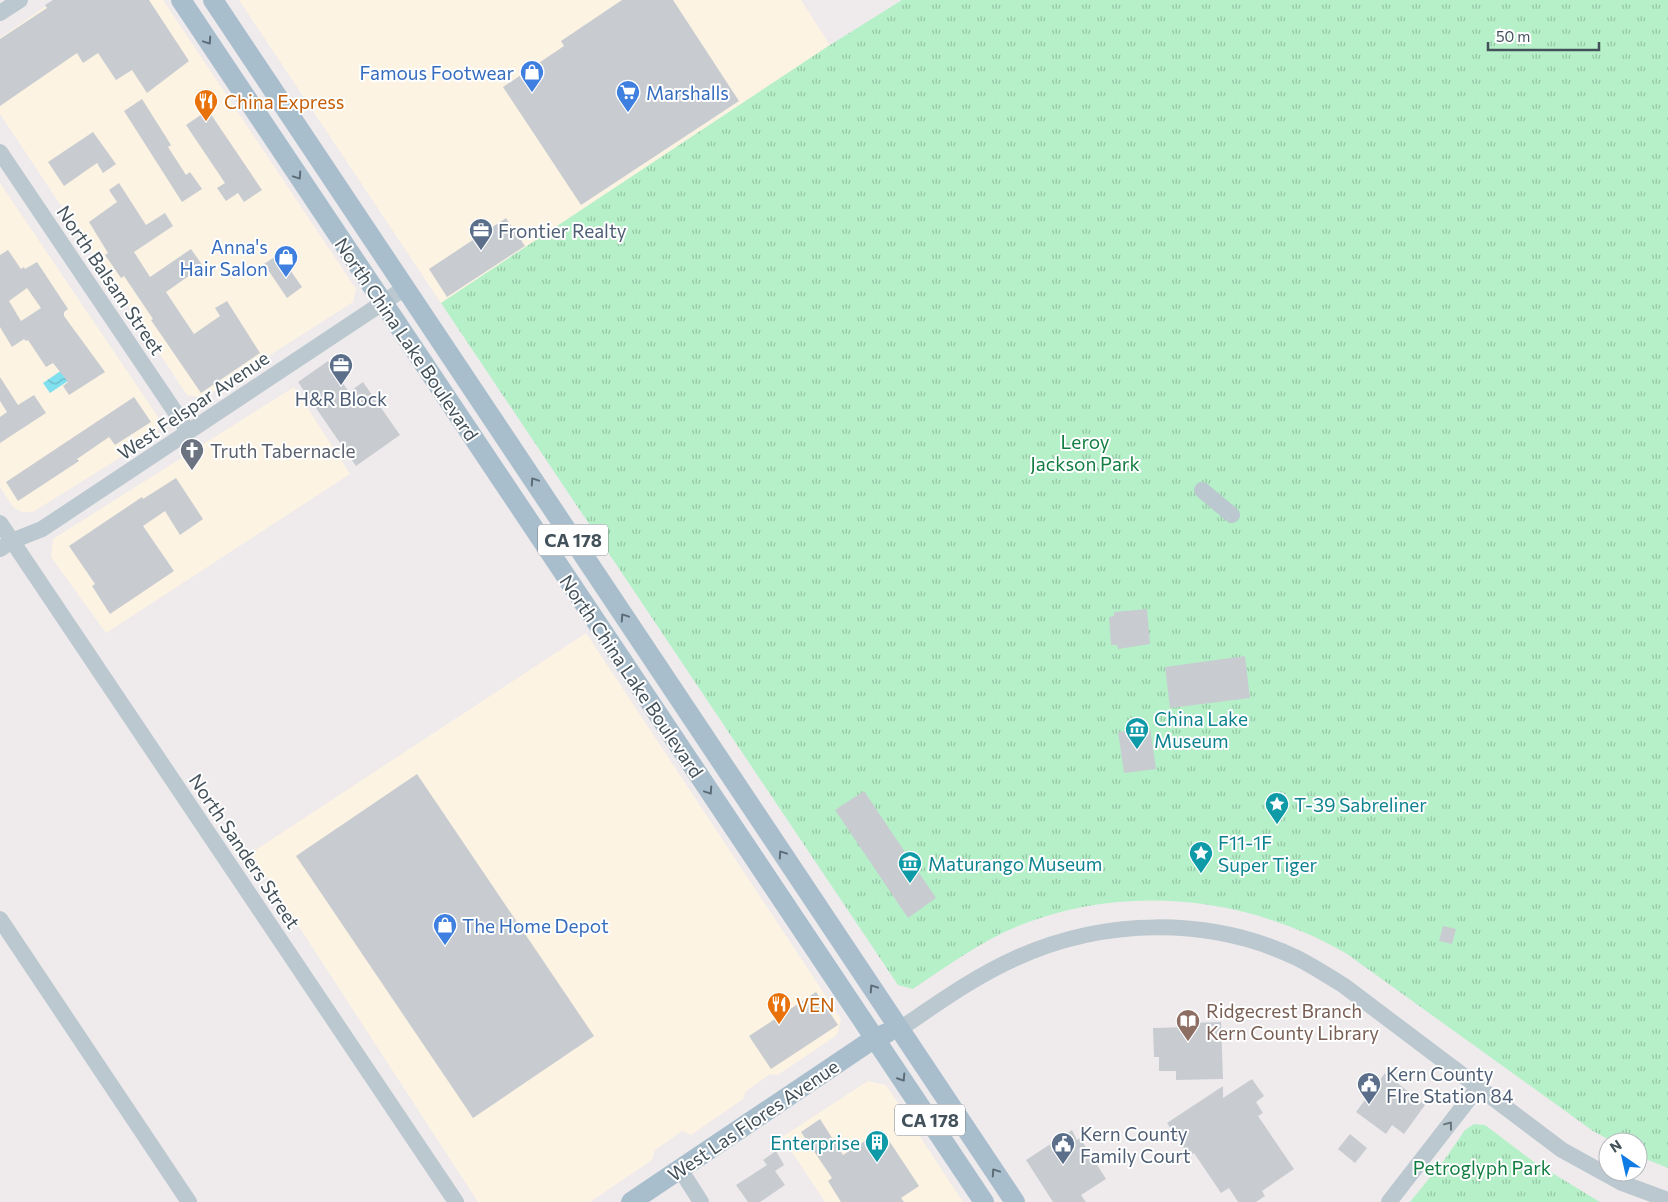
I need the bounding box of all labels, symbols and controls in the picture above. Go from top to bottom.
scale bar [1488,20,1599,52]
text: 50 m [1496,27,1530,45]
one-way arrow [202,35,211,44]
shop icon: Famous Footwear [519,59,545,93]
place label: Famous Footwear [359,61,514,84]
supermarket icon: Marshalls [615,79,641,113]
place label: Marshalls [646,81,729,104]
restaurant icon: China Express [193,88,219,122]
place label: China Express [224,90,344,113]
one-way arrow [291,171,301,180]
street label: North Balsam Street [53,201,170,359]
office icon: Frontier Realty [468,217,494,251]
place label: Frontier Realty [498,219,627,242]
street label: North China Lake Boulevard [330,233,484,445]
place label: Anna's Hair Salon [180,235,268,280]
shop icon: Anna's Hair Salon [273,244,299,278]
street label: West Felspar Avenue [113,346,273,464]
office icon: H&R Block [328,352,354,386]
place label: H&R Block [295,387,387,410]
park label: Leroy Jackson Park [1030,430,1140,475]
church icon: Truth Tabernacle [179,437,205,471]
place label: Truth Tabernacle [210,439,356,462]
one-way arrow [530,478,540,487]
road number: CA 178 [538,524,608,556]
street label: North China Lake Boulevard [555,570,709,782]
one-way arrow [620,613,630,622]
place label: China Lake Museum [1154,707,1248,752]
museum icon: China Lake Museum [1124,716,1150,750]
street label: North Sanders Street [185,769,305,933]
one-way arrow [703,786,712,795]
place icon: T-39 Sabreliner [1264,791,1290,825]
place label: T-39 Sabreliner [1294,793,1427,816]
place label: F11-1F Super Tiger [1218,831,1317,876]
place icon: F11-1F Super Tiger [1188,840,1214,874]
one-way arrow [779,850,788,859]
museum icon: Maturango Museum [897,850,923,884]
place label: Maturango Museum [928,852,1102,875]
shop icon: The Home Depot [432,912,458,946]
place label: The Home Depot [462,914,609,937]
one-way arrow [870,985,879,994]
restaurant icon: VEN [766,991,792,1025]
place label: VEN [796,993,835,1016]
place label: Ridgecrest Branch Kern County Library [1206,999,1379,1044]
library icon: Ridgecrest Branch Kern County Library [1175,1008,1201,1042]
street label: West Las Flores Avenue [663,1054,843,1186]
place label: Kern County FIre Station 84 [1386,1062,1513,1107]
public building icon: Kern County FIre Station 84 [1356,1071,1382,1105]
one-way arrow [896,1073,905,1082]
road number: CA 178 [895,1104,965,1136]
place label: Kern County Family Court [1080,1122,1191,1167]
one-way arrow [1444,1122,1452,1131]
building icon: Enterprise [864,1129,890,1163]
place label: Enterprise [770,1131,860,1154]
public building icon: Kern County Family Court [1050,1131,1076,1165]
north arrow [1598,1132,1648,1182]
text: N [1606,1136,1625,1156]
park label: Petroglyph Park [1413,1156,1551,1179]
one-way arrow [992,1169,1001,1178]

